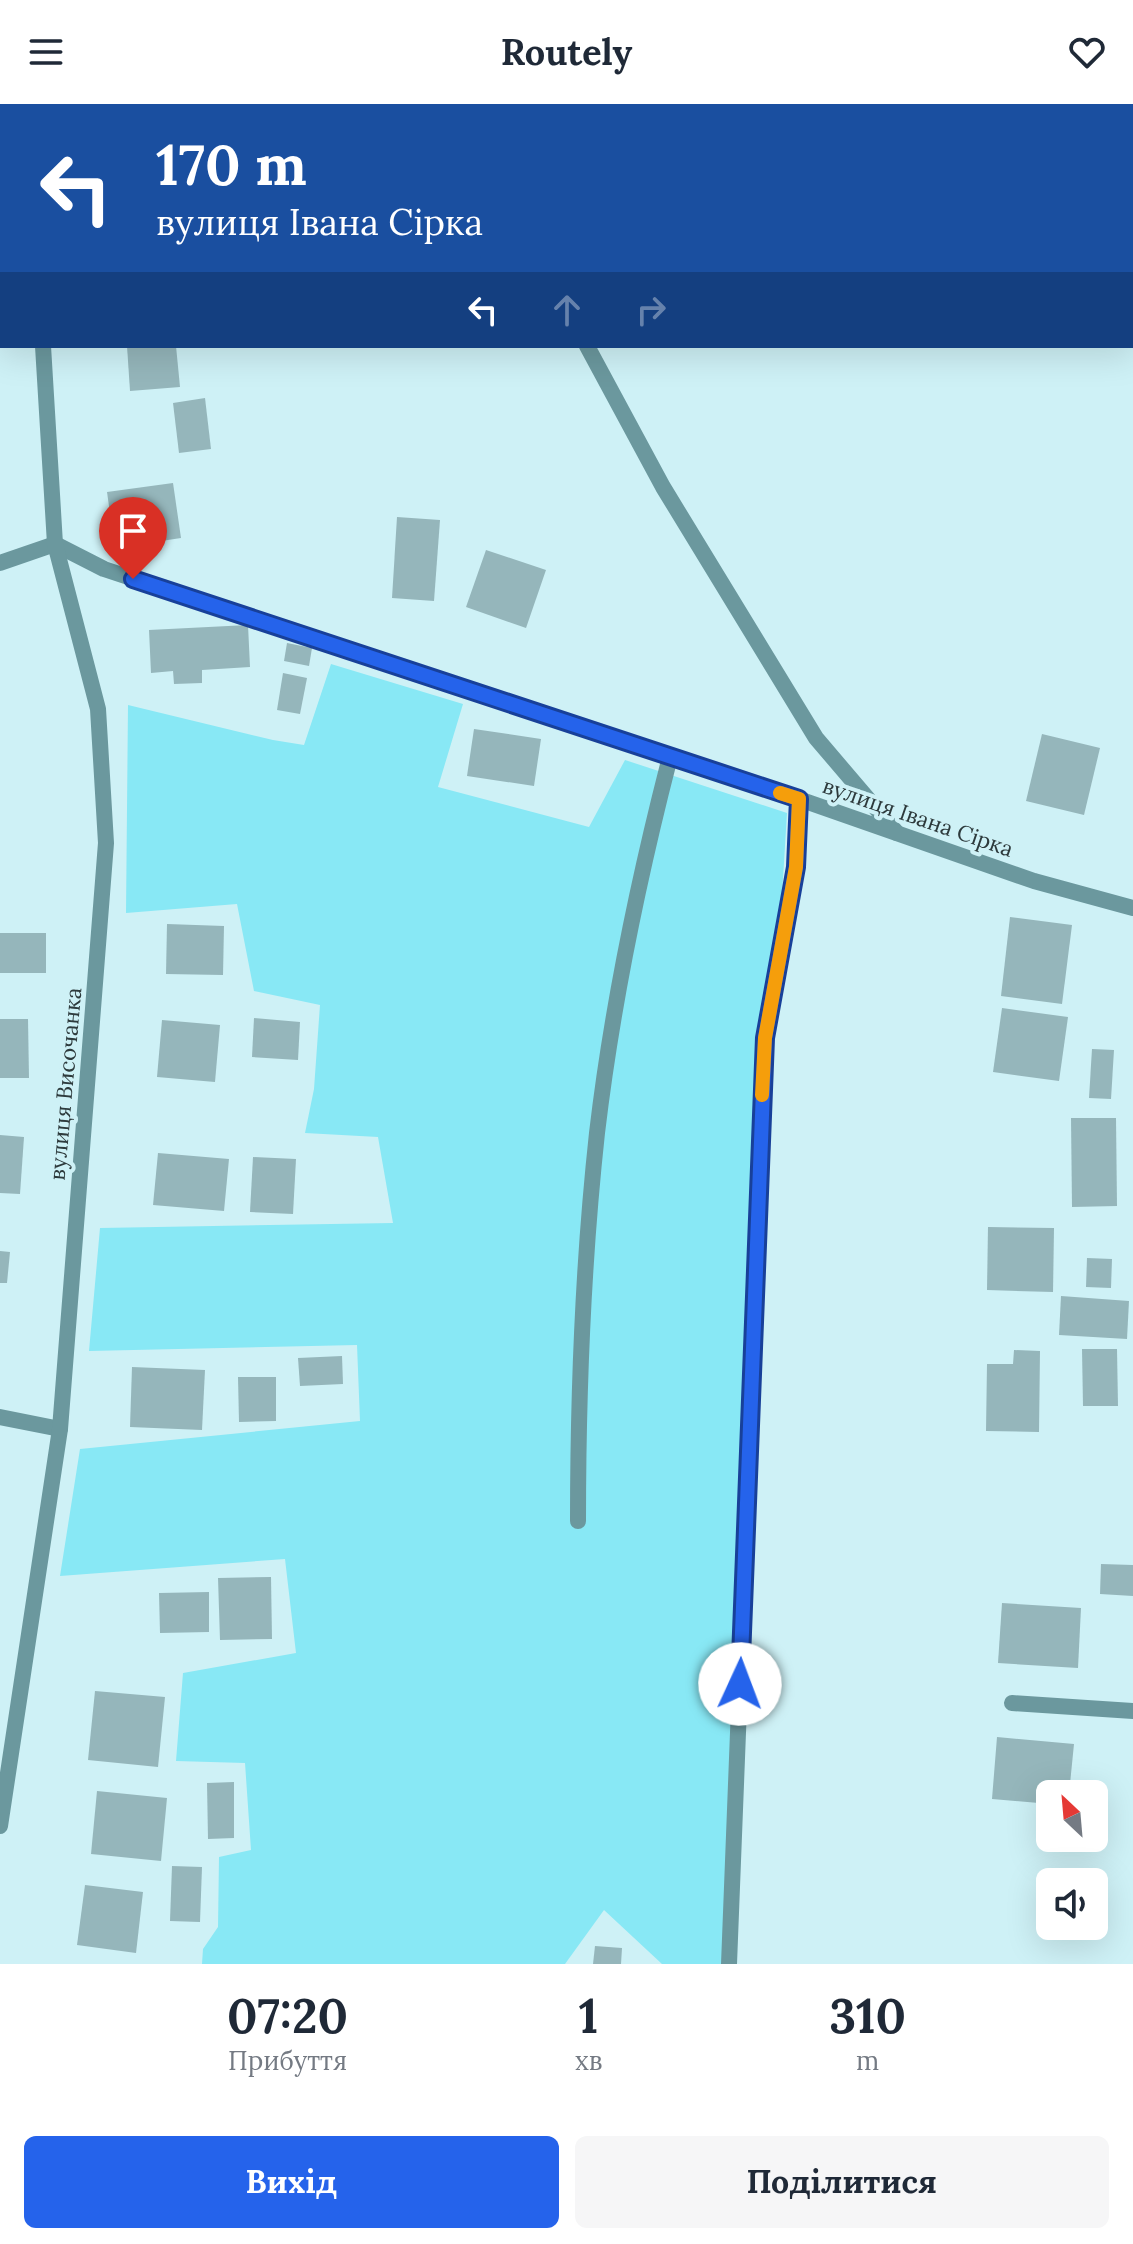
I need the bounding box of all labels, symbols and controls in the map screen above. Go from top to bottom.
text: Routely [501,29,632,75]
icon: menu [24,30,68,74]
icon: heart [1065,30,1109,74]
text: 170 m [156,129,307,200]
icon: left [24,136,128,240]
text: вулиця Івана Сірка [156,199,483,245]
icon: left [461,288,505,332]
icon: ahead [545,288,589,332]
icon: right [629,288,673,332]
pin [99,497,167,579]
icon: arrive [111,509,155,553]
street label: вулиця Івана Сірка [819,771,1017,863]
street label: вулиця Височанка [43,986,87,1182]
position arrow [698,1642,782,1726]
north arrow [1036,1780,1108,1852]
map controls [1036,1780,1108,1940]
button: sound [1036,1868,1108,1940]
text: 07:20 [227,1985,348,2046]
text: 1 [579,1985,598,2046]
text: 310 [829,1985,906,2046]
text: Прибуття [228,2044,347,2077]
text: хв [575,2044,602,2077]
text: m [856,2044,879,2077]
button: Вихід [24,2136,559,2228]
button: Поділитися [575,2136,1109,2228]

